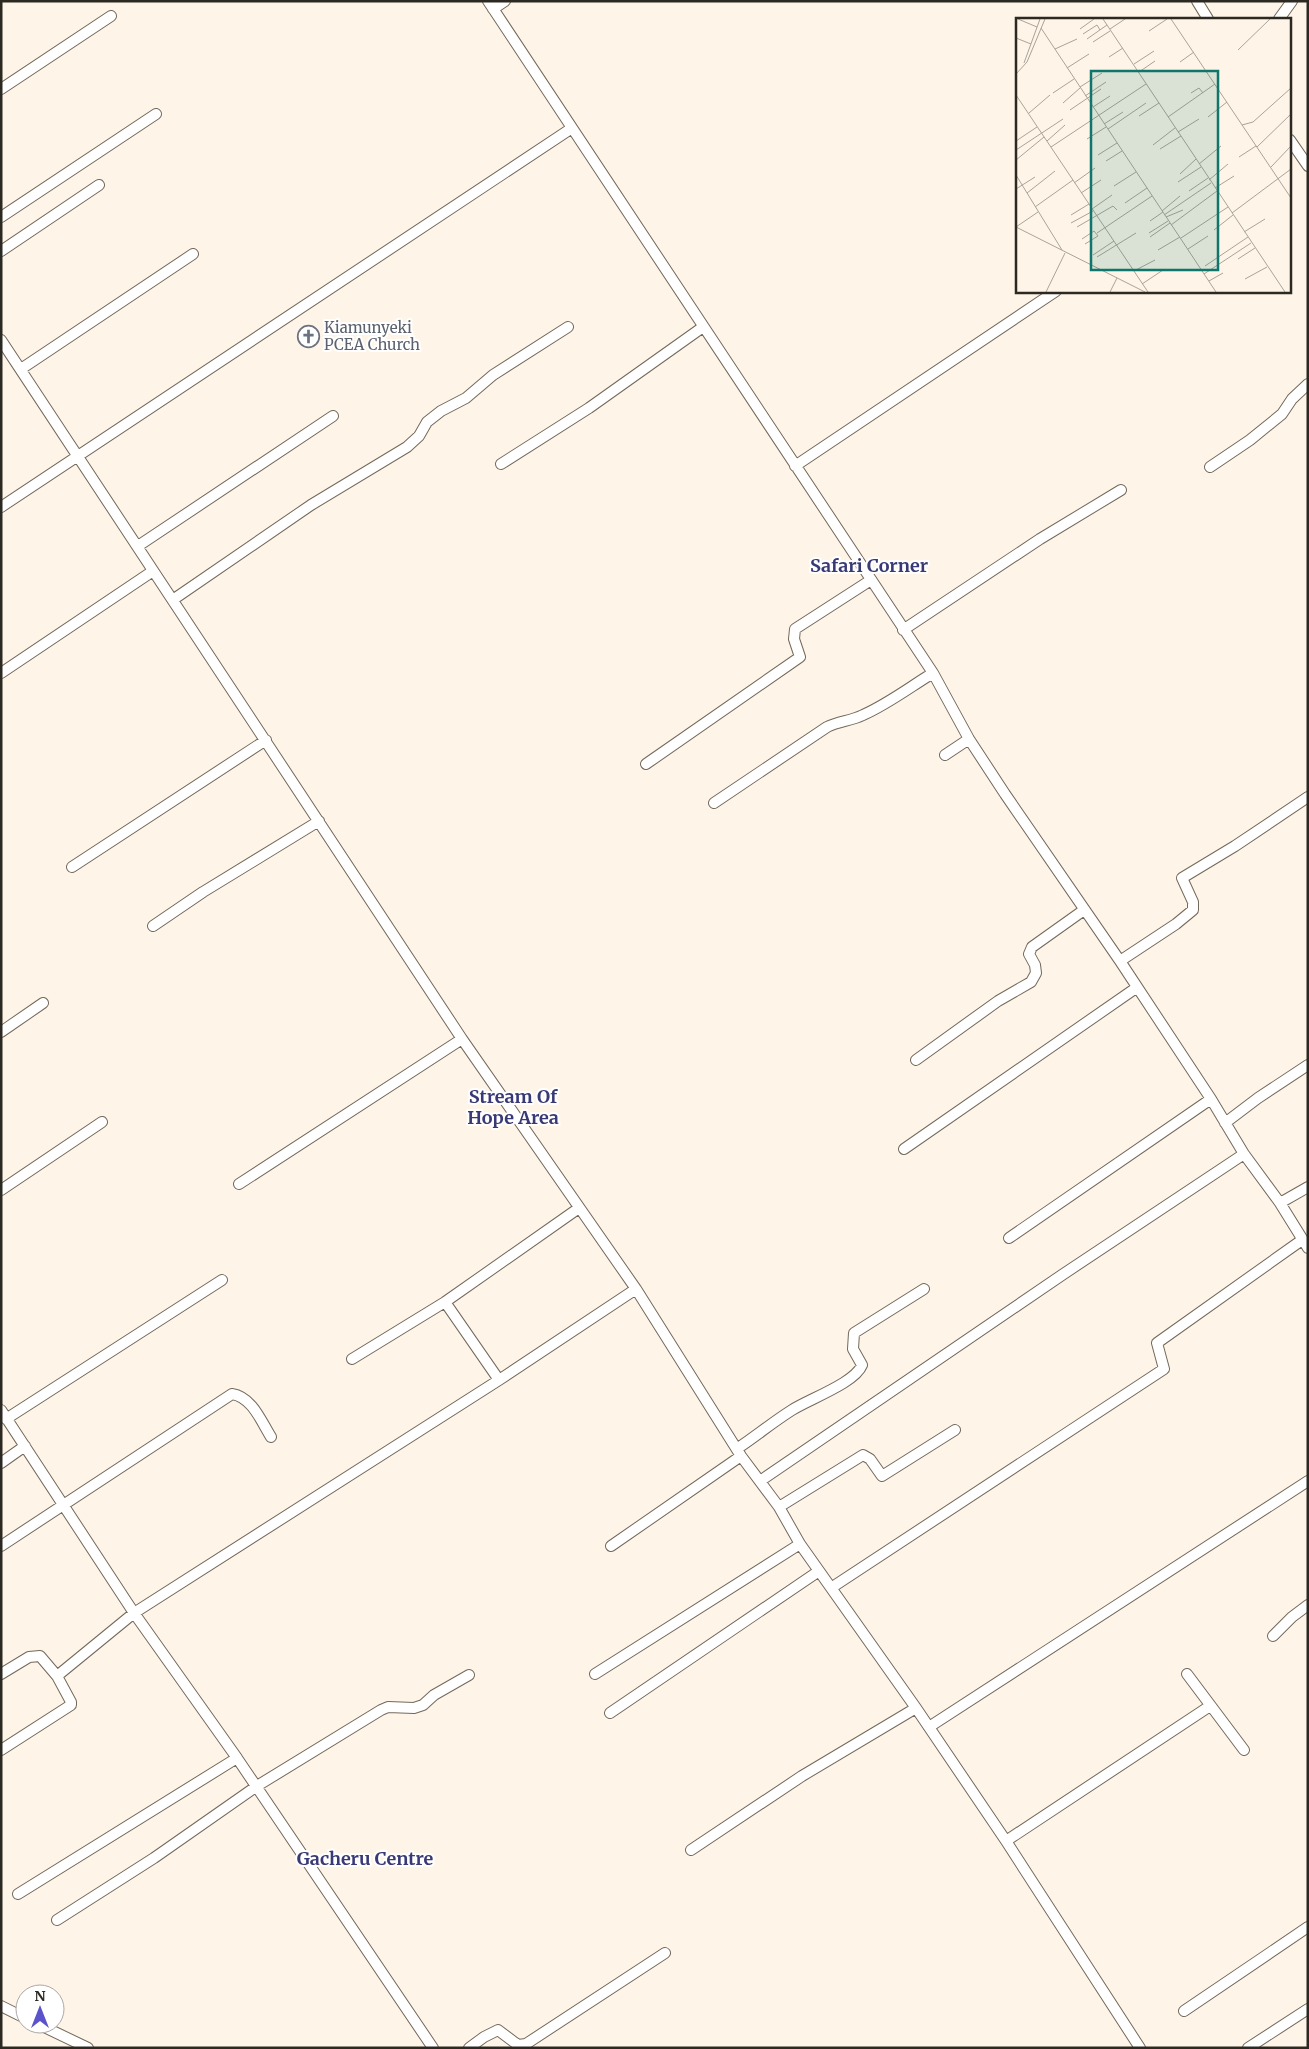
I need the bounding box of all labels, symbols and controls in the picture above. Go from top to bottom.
inset map [1016,18,1292,292]
place label: Kiamunyeki PCEA Church [324,318,420,354]
church icon: Kiamunyeki PCEA Church [296,324,320,348]
district label: Safari Corner [810,554,928,577]
district label: Stream Of Hope Area [467,1085,559,1129]
district label: Gacheru Centre [297,1847,434,1870]
north arrow [15,1984,65,2034]
text: N [34,1987,46,2005]

